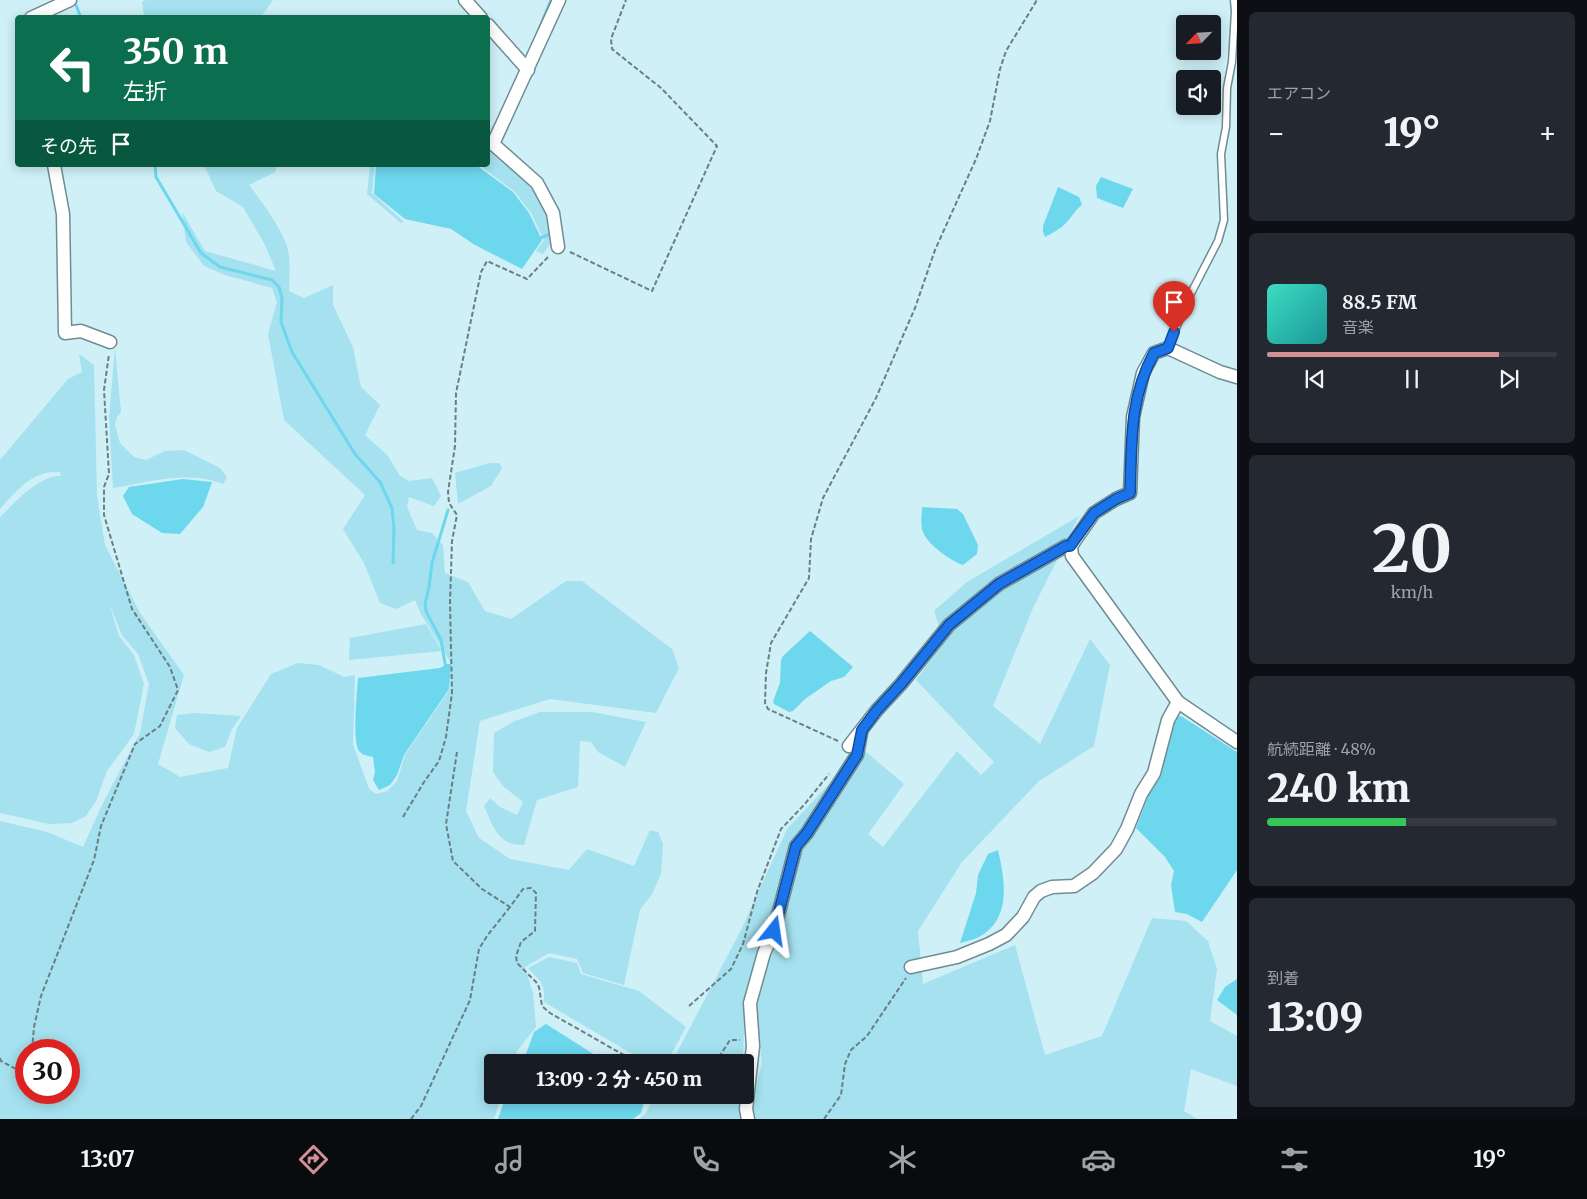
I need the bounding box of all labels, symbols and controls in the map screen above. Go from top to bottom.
north arrow [1176,15,1221,60]
map controls [1176,15,1221,115]
text: 350 m [123,30,228,74]
icon: left [40,35,105,100]
button: sound [1176,70,1221,115]
text: 左折 [123,77,167,105]
text: エアコン [1267,83,1331,103]
text: 19° [1383,109,1441,156]
text: − [1267,115,1286,151]
text: + [1538,115,1557,151]
icon: arrive [107,130,135,158]
text: その先 [40,134,97,158]
pin [1153,281,1195,332]
icon: arrive [1160,288,1188,316]
text: 88.5 FM [1342,290,1417,314]
text: 音楽 [1342,317,1374,337]
icon: previous [1301,365,1329,393]
icon: pause [1398,365,1426,393]
icon: next [1495,365,1523,393]
text: 20 [1372,508,1452,590]
text: km/h [1391,582,1433,602]
text: 航続距離 · 48% [1267,739,1376,759]
text: 240 km [1267,765,1410,812]
position arrow [747,904,799,956]
text: 到着 [1267,968,1299,988]
text: 13:09 [1267,994,1363,1041]
speed limit sign: 30 [15,1039,80,1104]
text: 13:09 · 2 分 · 450 m [536,1067,702,1091]
icon: directions [296,1142,331,1177]
icon: music [492,1142,527,1177]
icon: phone [688,1142,723,1177]
icon: climate [885,1142,920,1177]
icon: car [1081,1142,1116,1177]
icon: filters [1277,1142,1312,1177]
text: 13:07 [81,1145,135,1173]
text: 19° [1473,1145,1506,1173]

